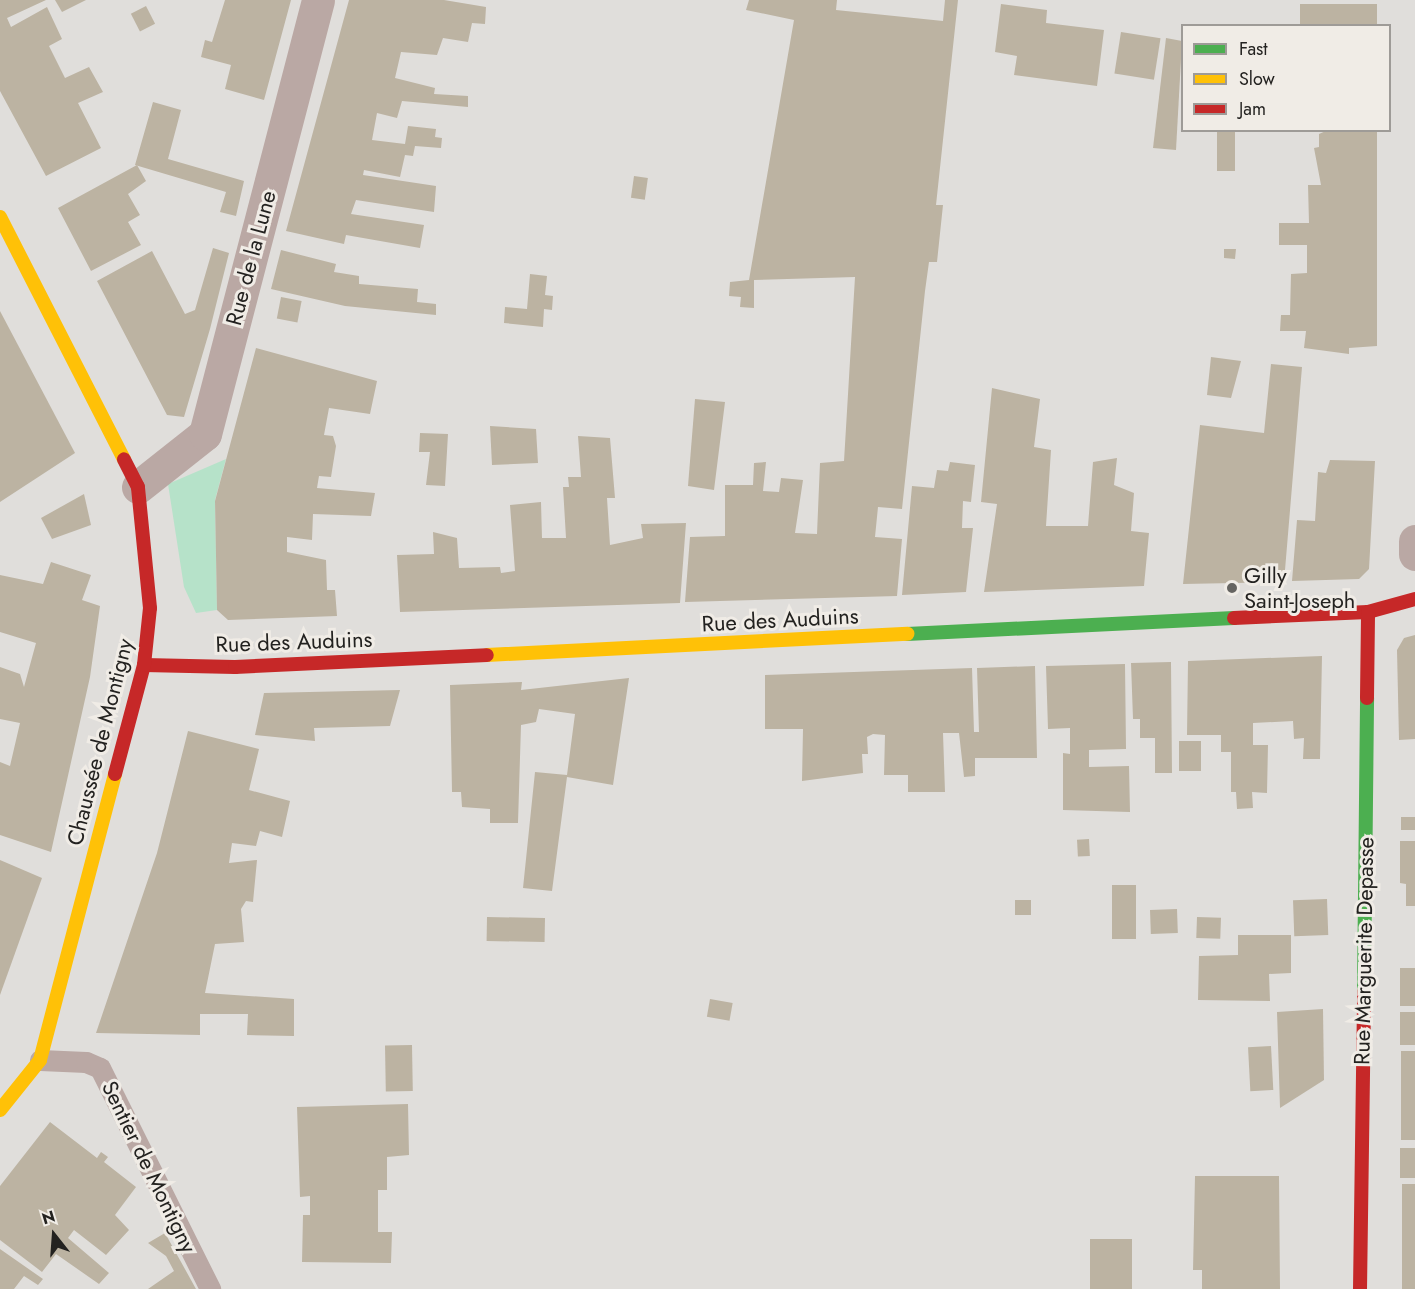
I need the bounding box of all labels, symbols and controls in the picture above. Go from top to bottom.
legend [1181,24,1391,132]
text: Fast [1239,36,1268,62]
text: Slow [1239,66,1275,92]
text: Jam [1239,96,1266,122]
street label: Rue de la Lune [220,188,282,328]
place label: Gilly Saint-Joseph [1244,562,1355,614]
marker: Gilly Saint-Joseph [1225,581,1239,595]
street label: Rue des Auduins [701,603,859,637]
street label: Rue des Auduins [215,626,373,658]
street label: Chaussée de Montigny [62,636,138,848]
street label: Rue Marguerite Depasse [1349,837,1379,1065]
street label: Sentier de Montigny [96,1077,202,1257]
text: N [39,1204,58,1230]
north arrow [24,1205,84,1265]

